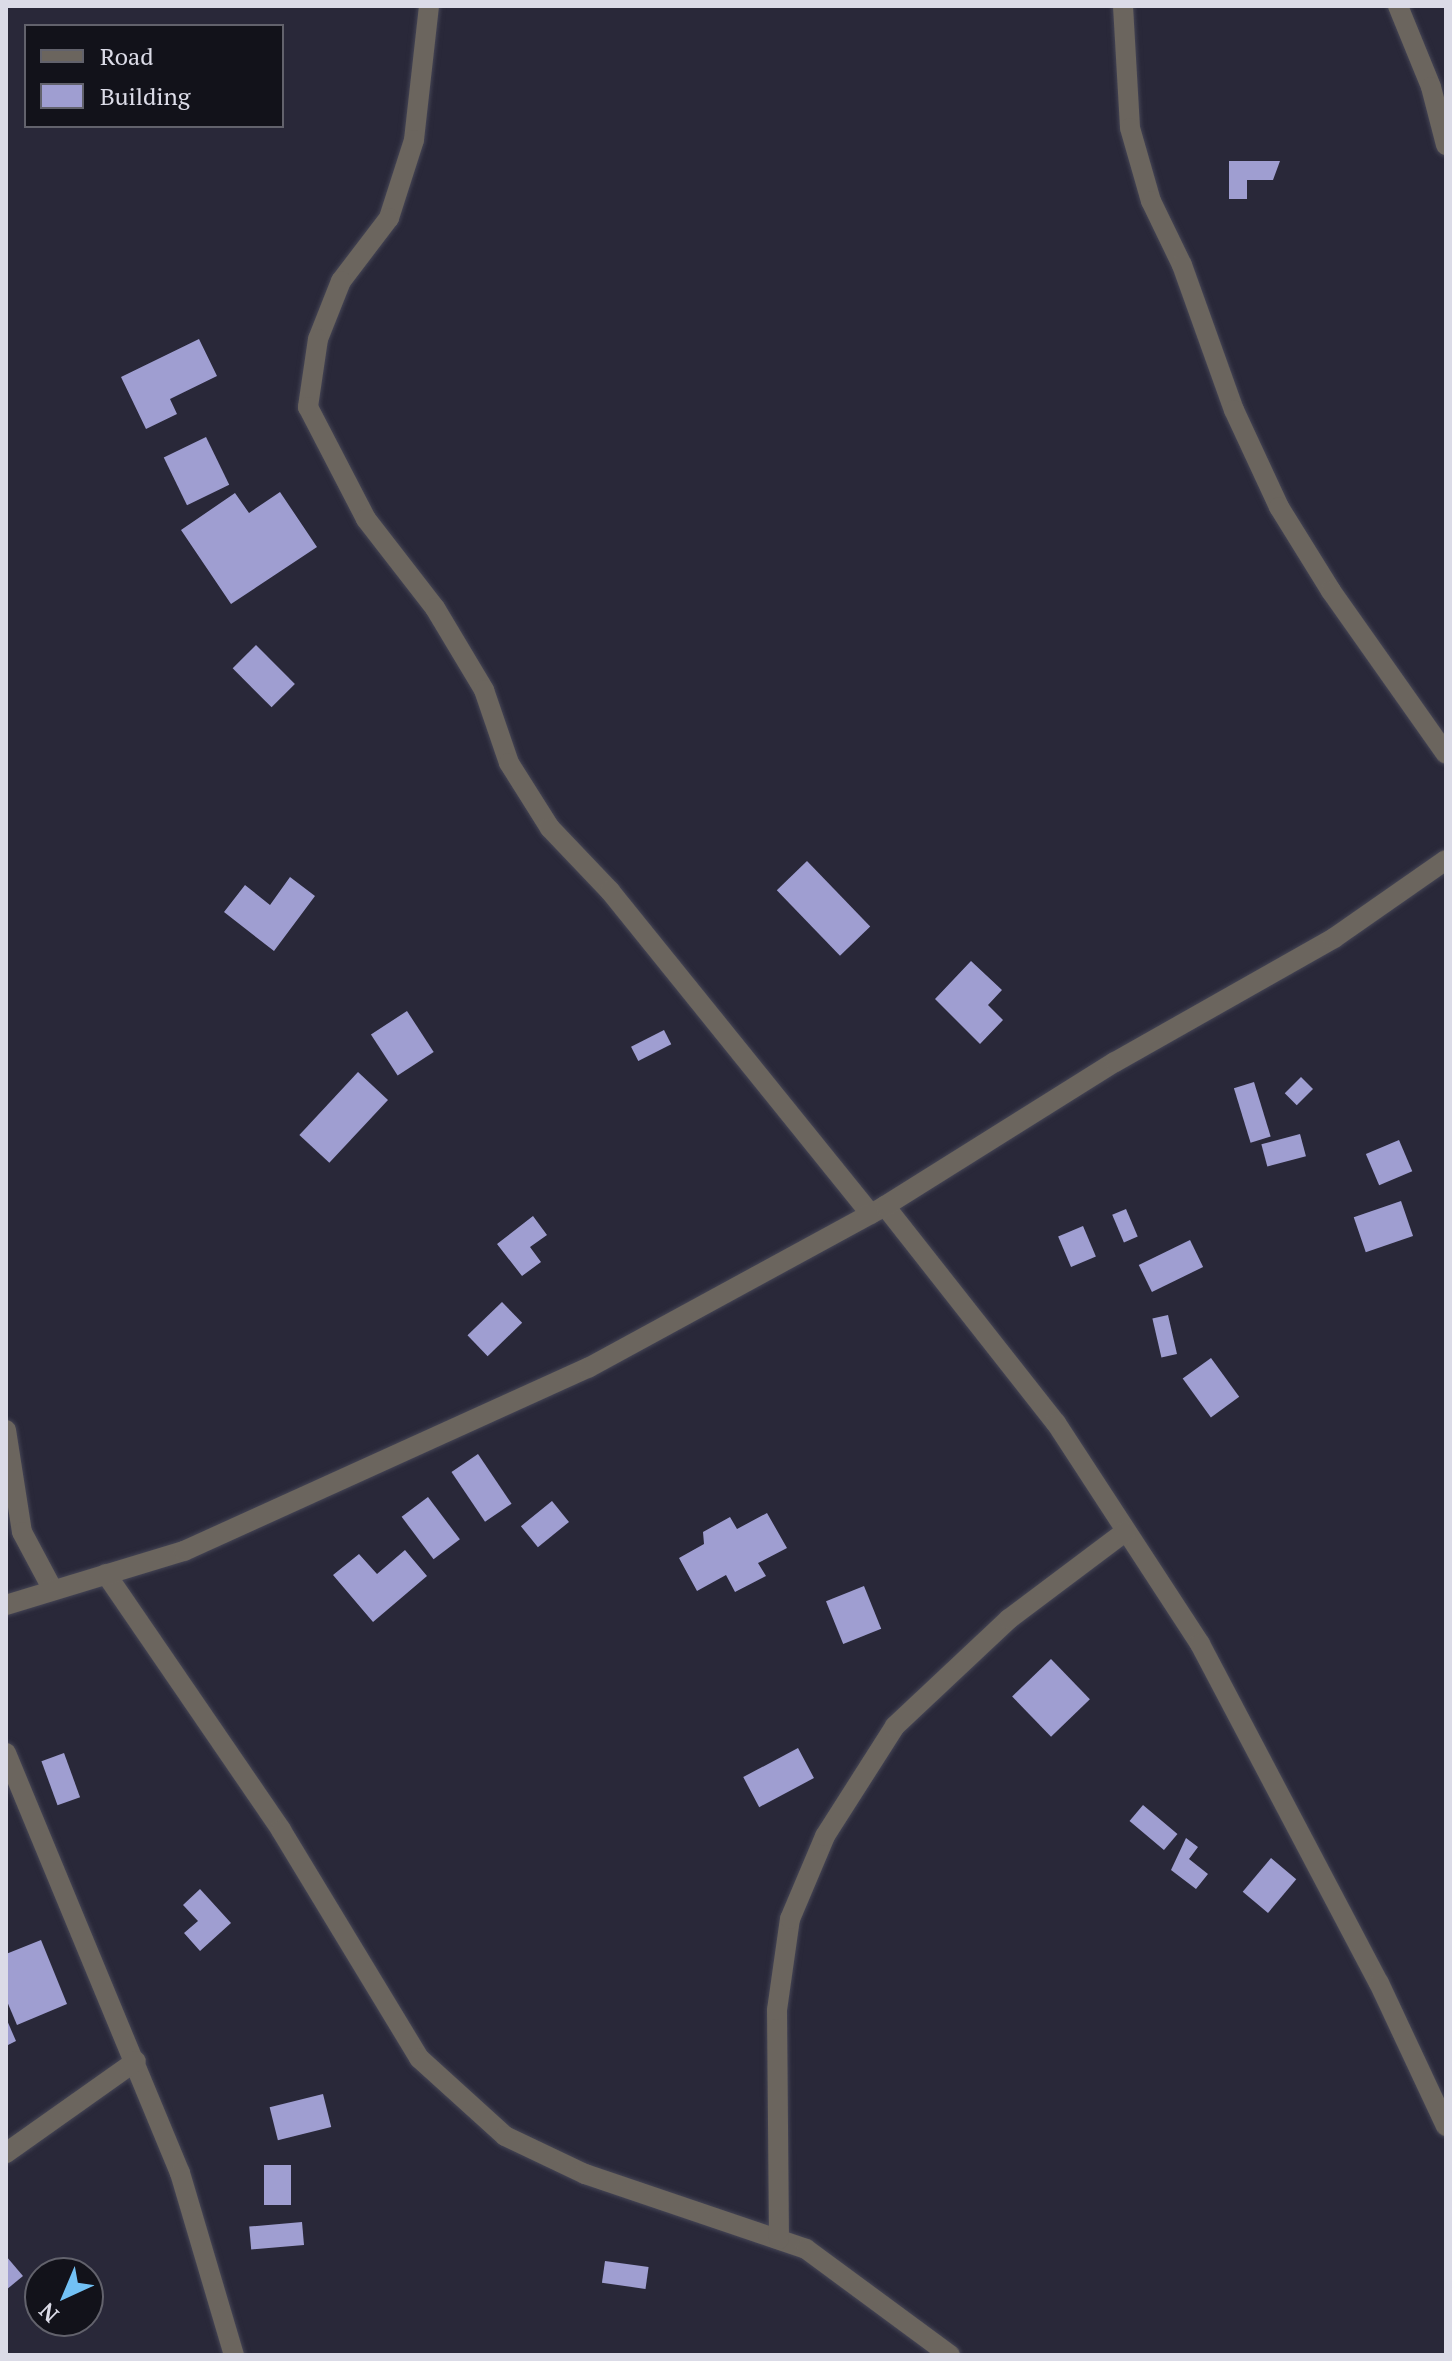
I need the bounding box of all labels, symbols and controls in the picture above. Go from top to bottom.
legend [24,24,284,128]
text: Road [100,40,154,72]
text: Building [100,80,190,112]
north arrow [24,2257,104,2337]
text: N [32,2297,64,2329]

